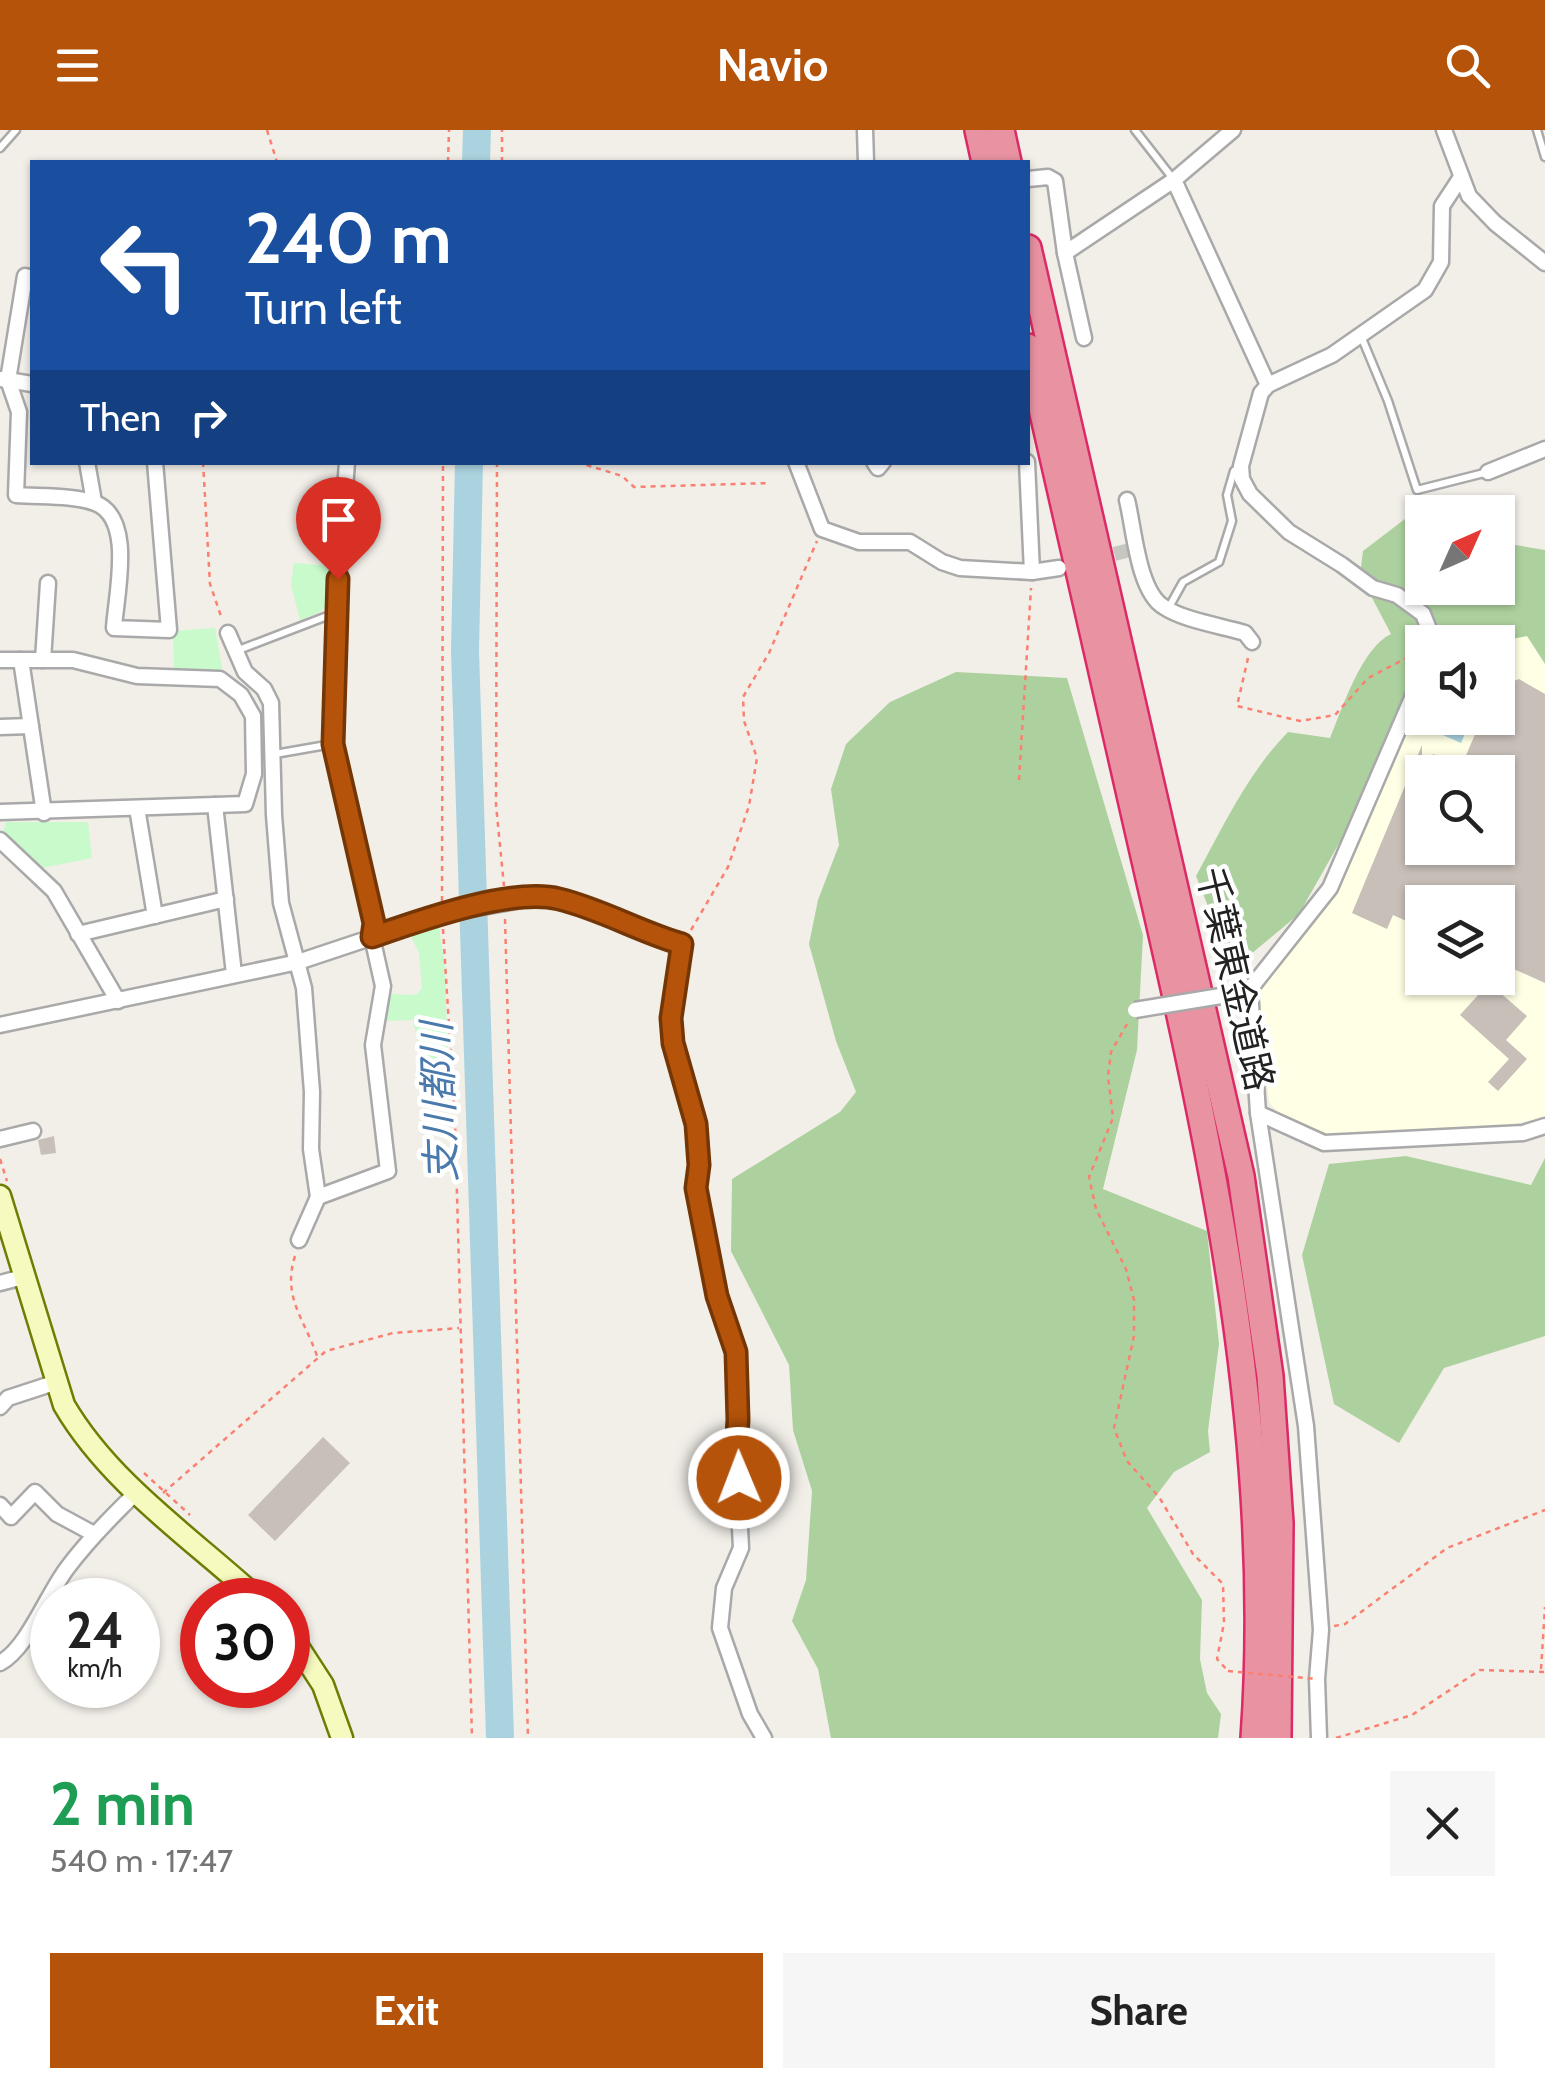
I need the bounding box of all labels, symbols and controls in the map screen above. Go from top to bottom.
icon: menu [50,38,105,93]
text: Navio [717,38,828,92]
icon: search [1440,38,1495,93]
text: 240 m [245,195,452,281]
icon: left [80,200,210,330]
text: Turn left [245,281,402,335]
icon: right [181,390,236,445]
text: Then [80,394,161,441]
pin [296,477,381,580]
icon: arrive [311,492,366,547]
north arrow [1405,495,1515,605]
map controls [1405,495,1515,995]
button: sound [1405,625,1515,735]
button: search [1405,755,1515,865]
street label: 千葉東金道路 [1187,863,1284,1095]
button: layers [1405,885,1515,995]
water label: 支川都川 [411,1017,466,1183]
position arrow [687,1426,791,1530]
speed limit sign: 30 [180,1578,310,1708]
text: 24 [66,1600,124,1661]
text: km/h [68,1653,122,1683]
text: 2 min [50,1767,195,1840]
button: close [1390,1771,1495,1876]
text: 540 m · 17:47 [50,1841,233,1880]
button: Exit [50,1953,763,2068]
button: Share [783,1953,1495,2068]

